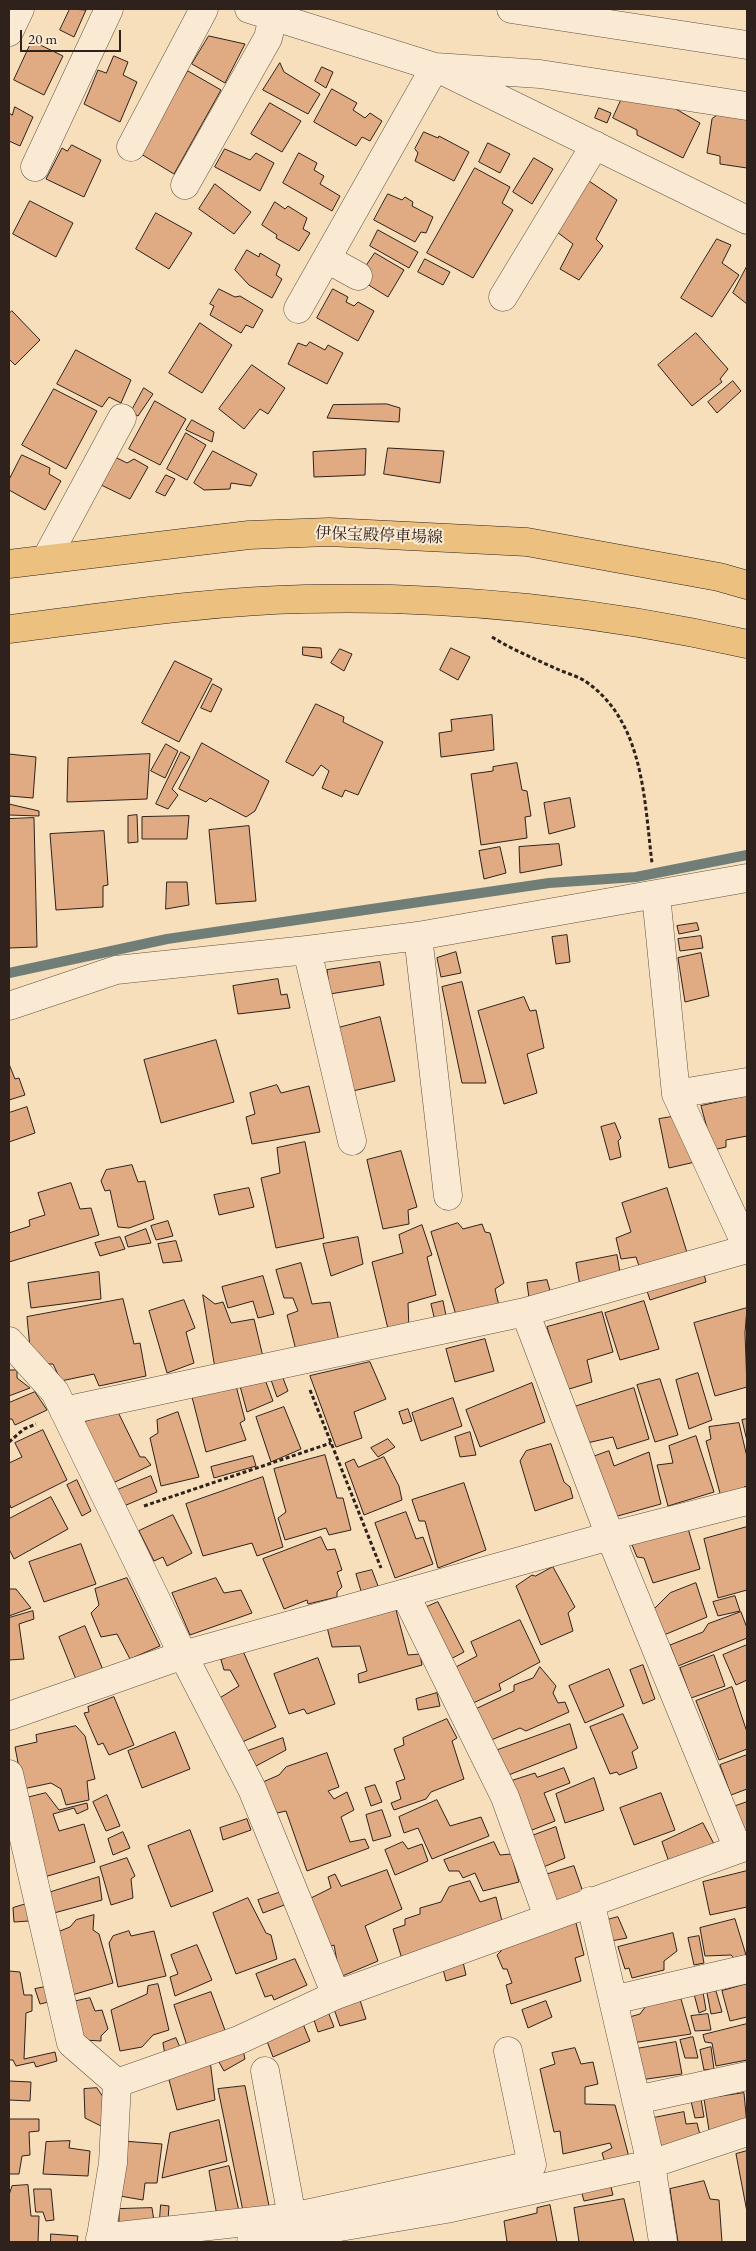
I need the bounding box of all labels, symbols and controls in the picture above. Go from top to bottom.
scale bar [22,20,124,52]
text: 20 m [28,29,57,48]
street label: 伊保宝殿停車場線 [315,524,443,548]

